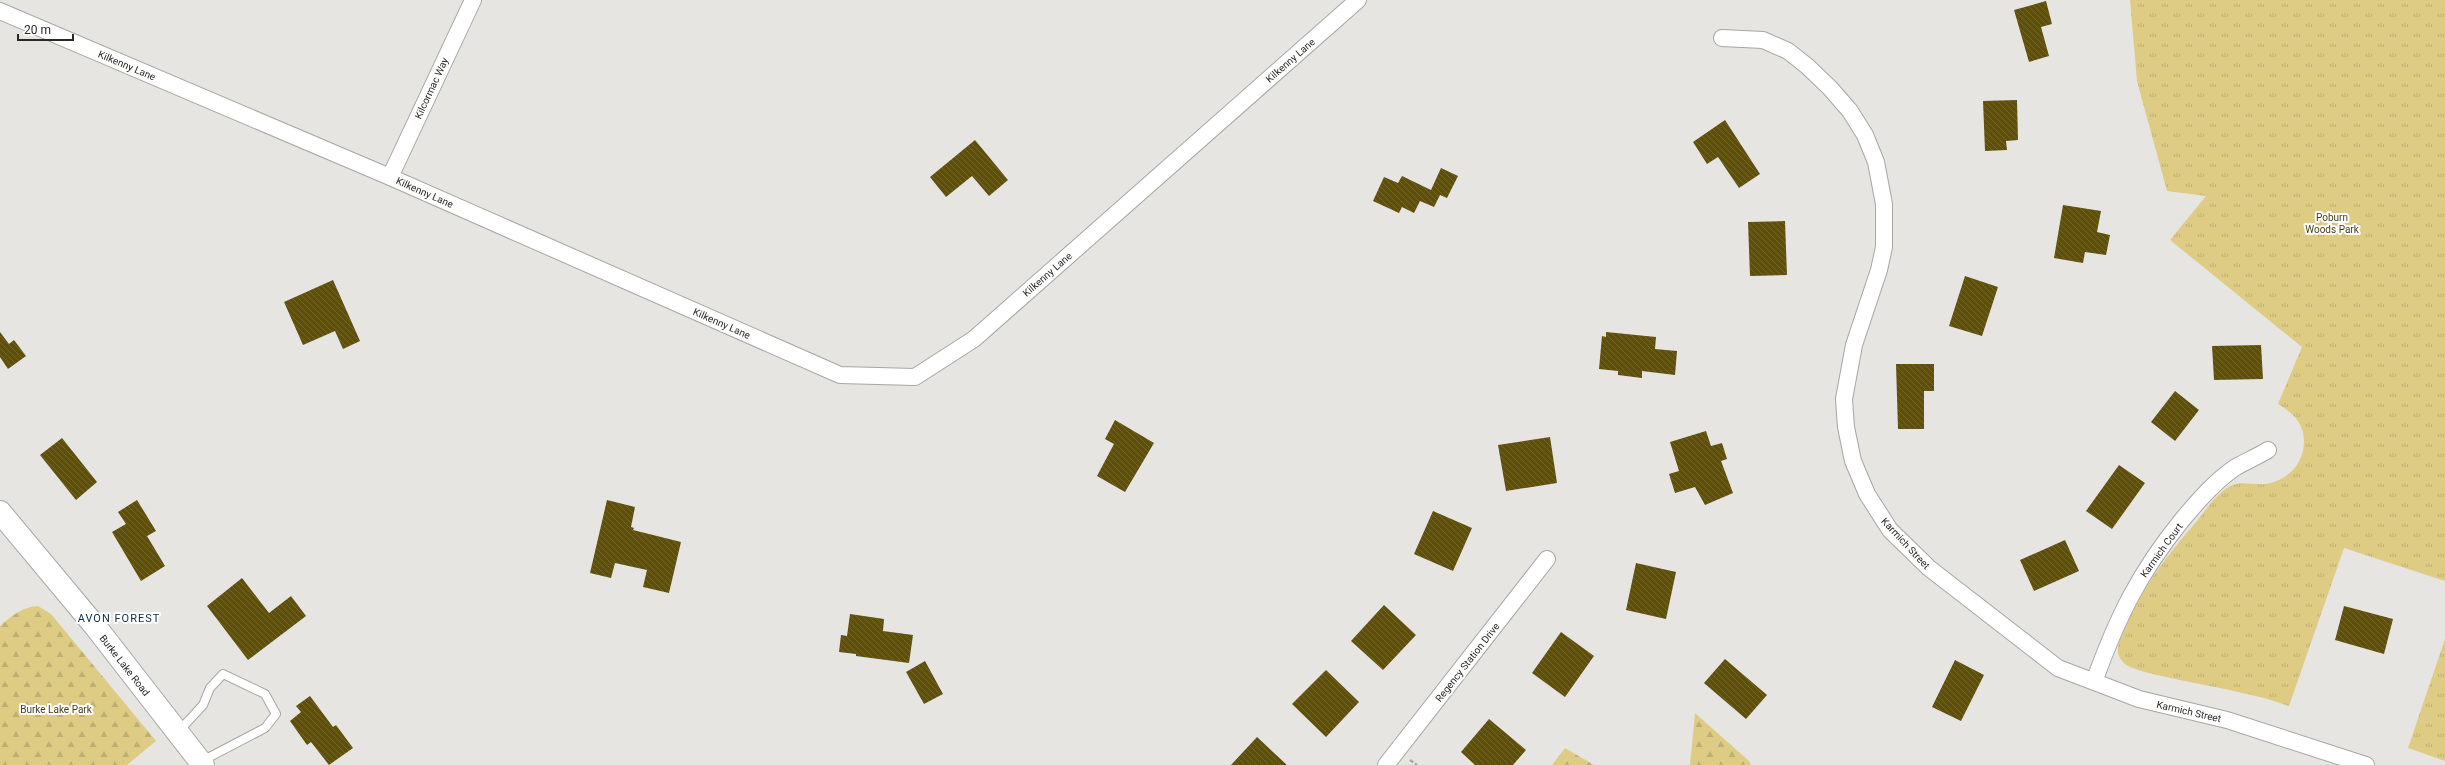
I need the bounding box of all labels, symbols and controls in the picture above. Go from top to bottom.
scale bar [18,16,73,42]
text: 20 m [24,23,51,37]
street label: Kilkenny Lane [1264,36,1317,85]
street label: Kilkenny Lane [96,48,157,83]
street label: Kilcormac Way [412,56,451,121]
street label: Kilkenny Lane [395,175,455,210]
park label: Poburn Woods Park [2305,212,2360,235]
street label: Kilkenny Lane [1021,250,1074,299]
street label: Kilkenny Lane [692,306,752,341]
street label: Karmich Street [1879,515,1932,571]
street label: Karmich Court [2138,521,2185,579]
district label: AVON FOREST [78,612,160,625]
street label: Regency Station Drive [1433,621,1502,704]
street label: Burke Lake Road [97,633,152,698]
street label: Karmich Street [2156,699,2222,724]
park label: Burke Lake Park [20,704,93,715]

